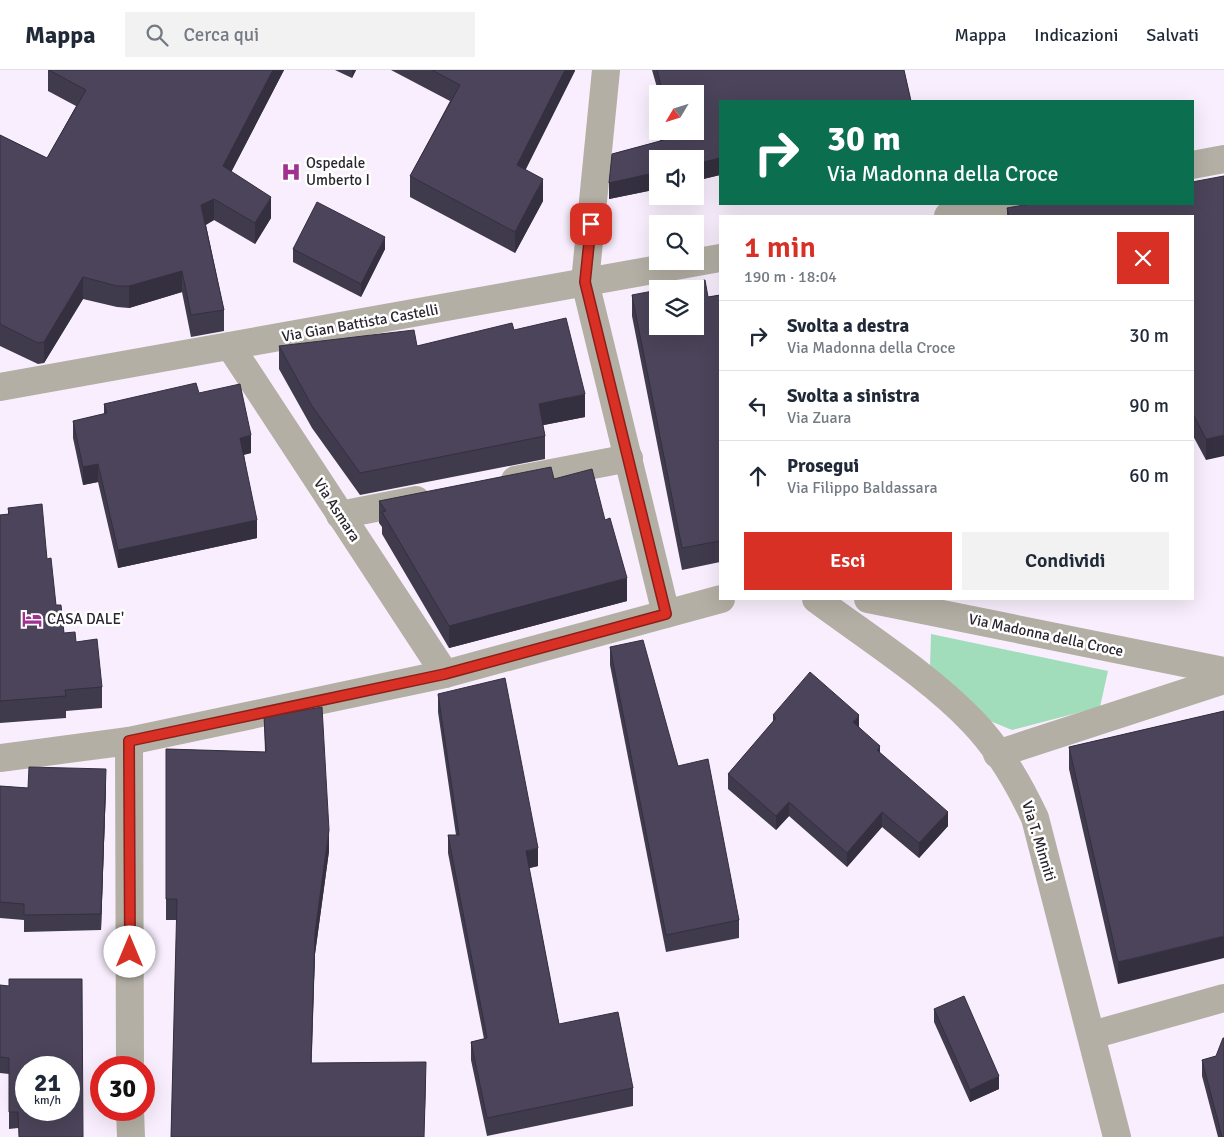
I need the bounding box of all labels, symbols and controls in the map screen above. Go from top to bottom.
search box [125,12,475,57]
text: Mappa [25,20,95,50]
icon: search [143,21,171,49]
text: Cerca qui [183,23,259,47]
text: Mappa [954,24,1006,46]
text: Indicazioni [1034,24,1118,46]
text: Salvati [1146,24,1199,46]
north arrow [649,85,704,140]
map controls [649,85,704,335]
text: 30 m [827,117,901,160]
icon: right [744,120,809,185]
button: sound [649,150,704,205]
place label: Ospedale Umberto I [306,154,370,189]
text: Via Madonna della Croce [827,160,1059,187]
hospital icon: Ospedale Umberto I [280,161,302,183]
pin [570,203,612,245]
icon: arrive [577,210,605,238]
button: search [649,215,704,270]
text: 1 min [744,229,816,266]
button: close [1117,232,1169,284]
text: 190 m · 18:04 [744,267,837,287]
button: layers [649,280,704,335]
street label: Via Gian Battista Castelli [280,300,440,346]
text: Svolta a destra [787,314,909,338]
icon: right [744,322,772,350]
text: 30 m [1129,324,1169,348]
text: Via Madonna della Croce [787,338,955,358]
text: Svolta a sinistra [787,384,920,408]
icon: left [744,392,772,420]
text: 90 m [1129,394,1169,418]
text: Via Zuara [787,408,851,428]
text: Prosegui [787,454,859,478]
icon: ahead [744,462,772,490]
text: 60 m [1129,464,1169,488]
street label: Via Asmara [310,475,364,545]
text: Via Filippo Baldassara [787,478,938,498]
button: Esci [744,532,952,590]
button: Condividi [962,532,1169,590]
hotel icon: CASA DALE' [21,608,43,630]
place label: CASA DALE' [47,610,124,628]
street label: Via Madonna della Croce [967,610,1125,660]
street label: Via T. Minniti [1018,799,1060,883]
position arrow [103,925,155,977]
speed limit sign: 30 [90,1056,155,1121]
text: 21 [34,1067,61,1098]
text: km/h [34,1093,61,1108]

